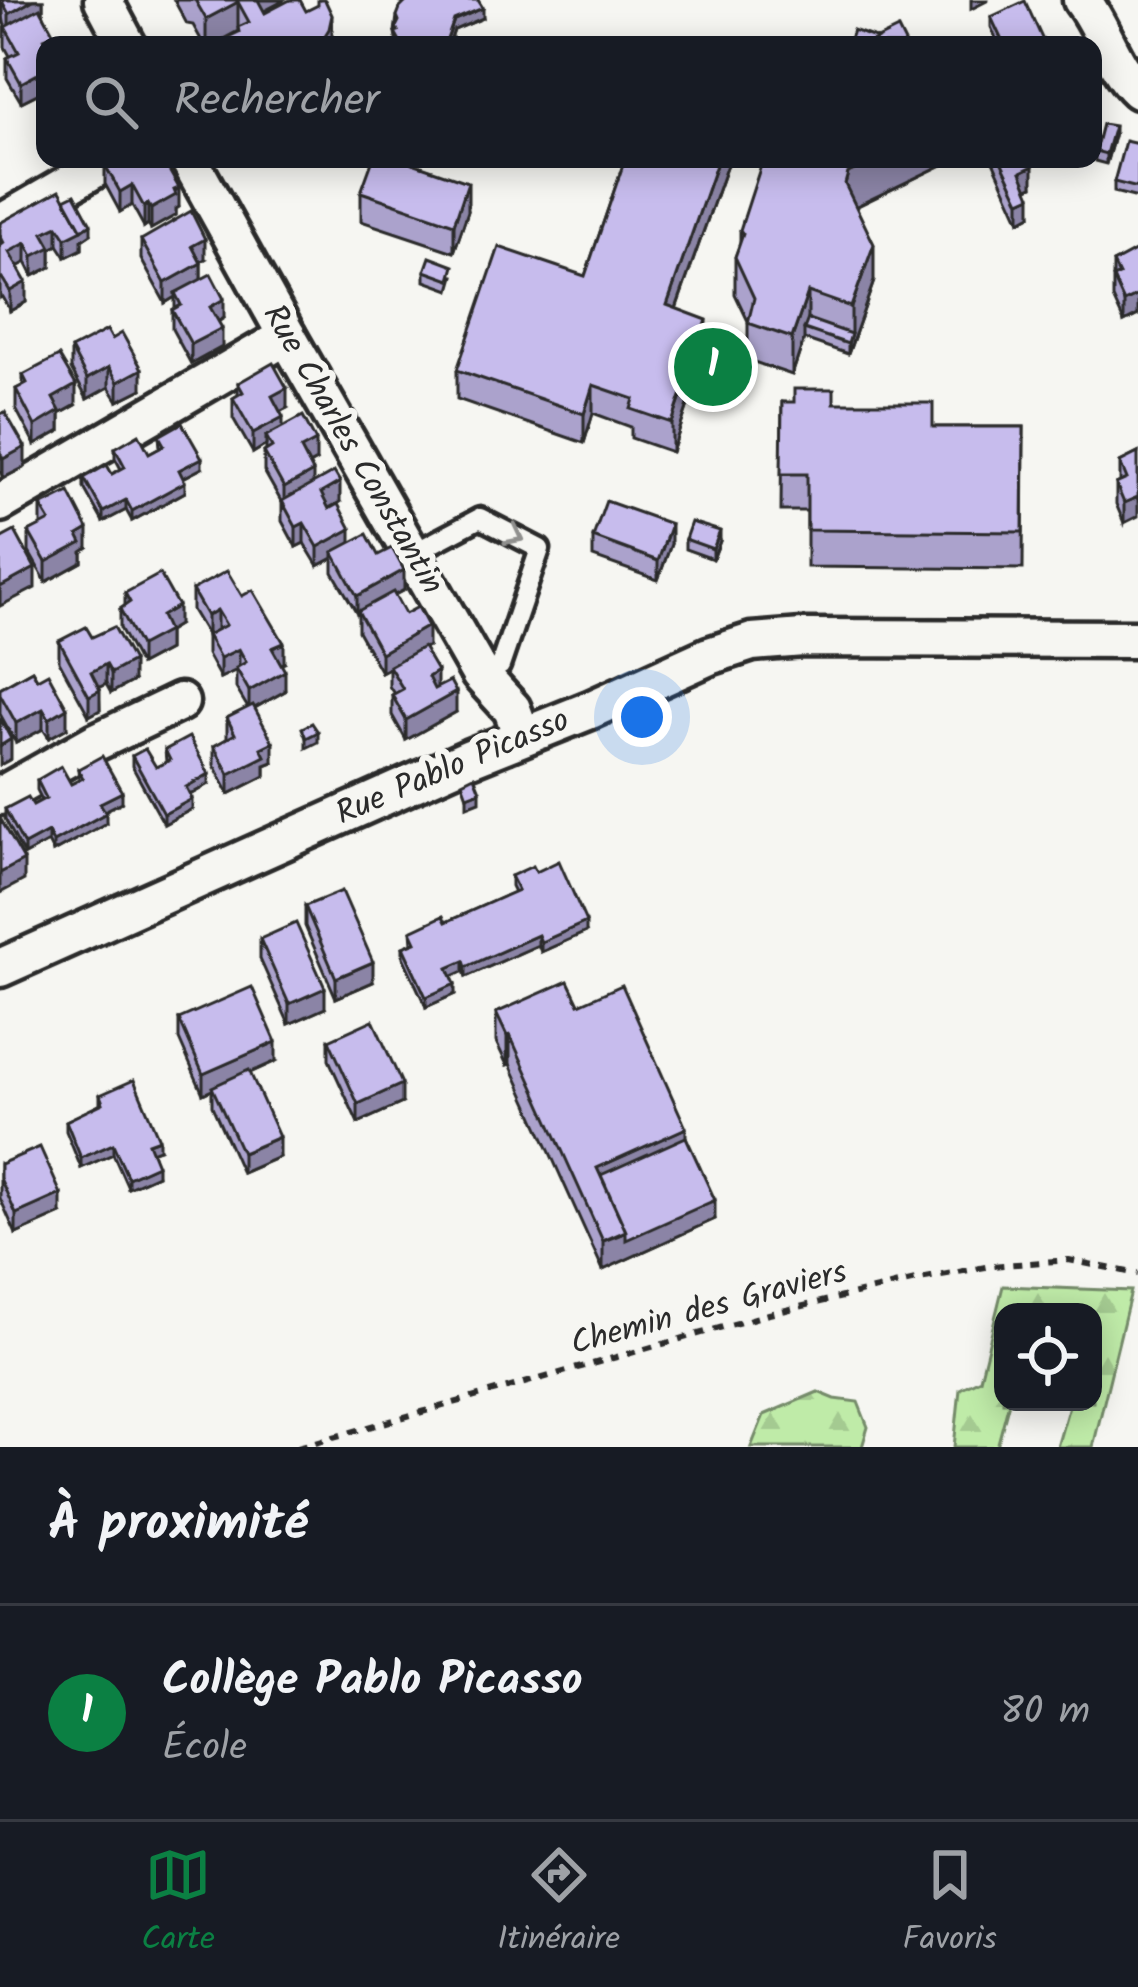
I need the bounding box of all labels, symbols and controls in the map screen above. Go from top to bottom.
search box [36,36,1102,168]
text: Rechercher [174,66,379,138]
icon: search [78,69,144,135]
street label: Rue Charles Constantin [247,295,457,605]
pin: 1 [674,322,752,412]
one-way arrow [503,522,525,545]
your location [612,687,672,747]
street label: Rue Pablo Picasso [328,695,578,841]
street label: Chemin des Graviers [565,1247,853,1371]
map controls [994,1303,1102,1411]
button: locate [994,1303,1102,1411]
text: À proximité [48,1485,308,1566]
text: Collège Pablo Picasso [162,1646,582,1718]
text: 1 [81,1682,93,1744]
text: 80 m [1000,1682,1090,1744]
text: École [162,1718,247,1780]
tab: Carte [141,1842,215,1967]
tab: Itinéraire [497,1842,620,1967]
tab: Favoris [902,1842,997,1967]

